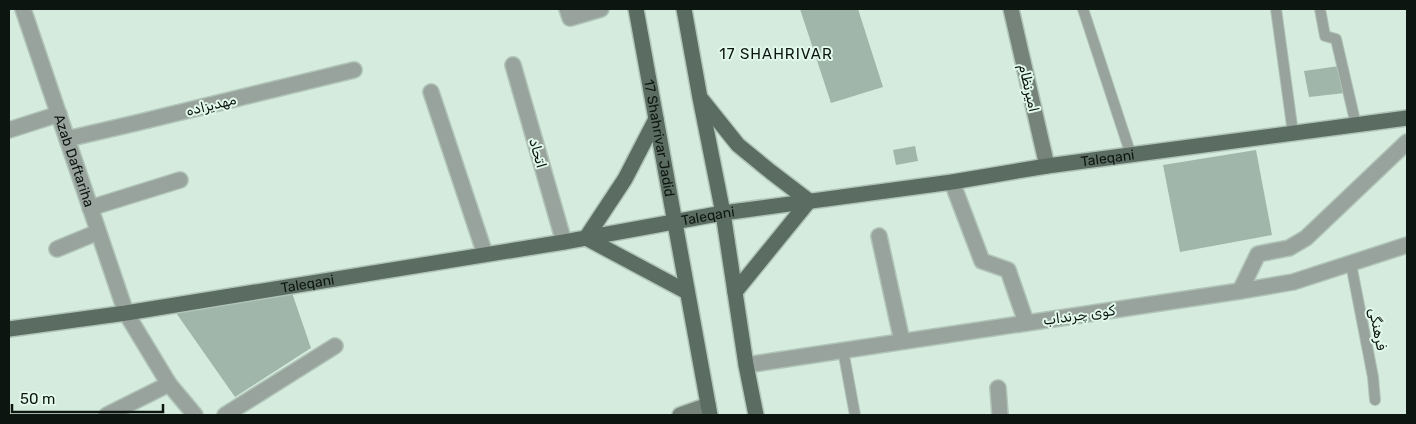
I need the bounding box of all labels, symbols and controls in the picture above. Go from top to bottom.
district label: 17 SHAHRIVAR [719,45,833,63]
street label: امیرنظام [1014,63,1042,114]
street label: 17 Shahrivar Jadid [640,78,678,198]
street label: مهدیزاده [184,91,238,120]
street label: Azab Daftariha [50,112,97,209]
street label: اتحاد [525,136,550,170]
street label: Taleqani [1080,146,1135,170]
street label: Taleqani [680,204,736,229]
street label: Taleqani [280,271,336,297]
street label: کوی چرنداب [1042,302,1117,329]
street label: فرهنگی [1365,306,1390,352]
scale bar [12,382,164,414]
text: 50 m [20,390,55,408]

